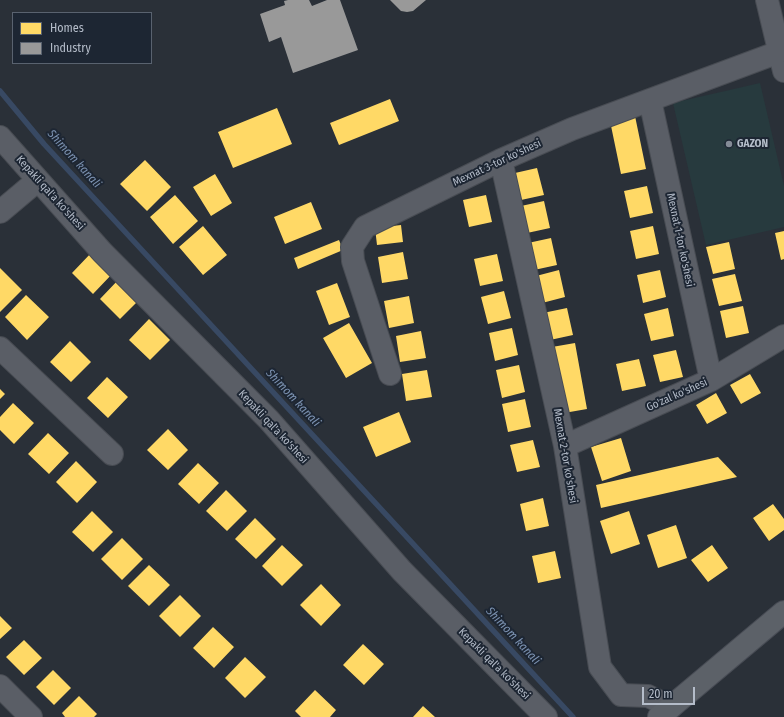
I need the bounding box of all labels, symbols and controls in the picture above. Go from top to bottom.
legend [12,12,152,64]
text: Homes [50,21,84,35]
text: Industry [50,41,91,55]
water label: Shimom kanali [44,127,104,191]
street label: Mexnat 3-tor ko'shesi [451,137,543,189]
place label: GAZON [737,137,768,151]
marker: GAZON [724,139,734,149]
street label: Kepakli qal'a ko'shesi [13,153,87,233]
street label: Mexnat 1-tor ko'shesi [664,192,696,288]
water label: Shimom kanali [263,366,323,430]
street label: Go'zal ko'shesi [644,376,710,414]
street label: Kepakli qal'a ko'shesi [236,387,310,467]
street label: Mexnat 2-tor ko'shesi [550,408,580,504]
water label: Shimom kanali [483,604,543,668]
street label: Kepakli qal'a ko'shesi [455,625,533,703]
scale bar [644,679,697,705]
text: 20 m [649,687,673,701]

